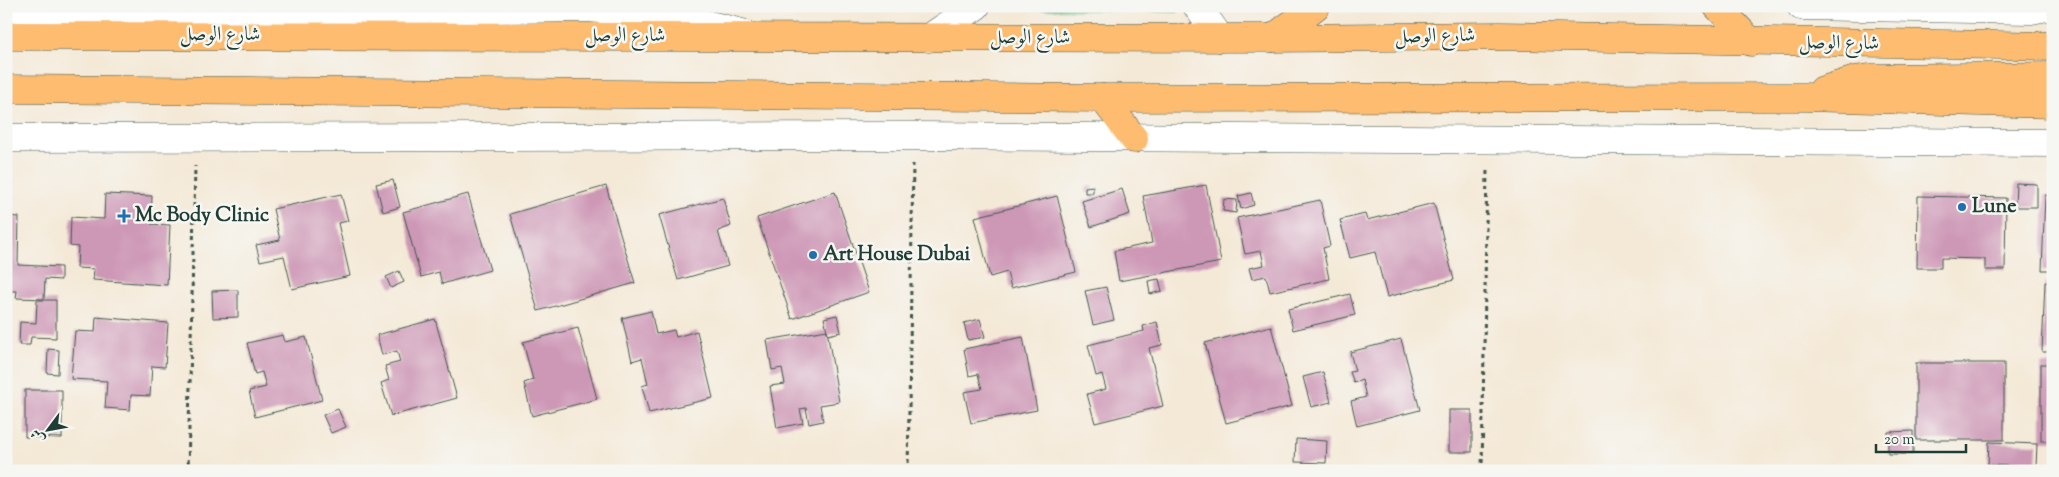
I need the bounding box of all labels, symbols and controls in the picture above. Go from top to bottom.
street label: شارع الوصل [180,21,260,51]
street label: شارع الوصل [585,22,665,52]
street label: شارع الوصل [1394,22,1476,53]
street label: شارع الوصل [990,24,1070,54]
street label: شارع الوصل [1798,29,1880,60]
place label: Lune [1972,193,2017,222]
marker: Lune [1956,201,1968,213]
place label: Mc Body Clinic [135,202,269,231]
marker: Mc Body Clinic [117,209,131,223]
place label: Art House Dubai [823,241,970,270]
marker: Art House Dubai [807,249,819,261]
north arrow [22,404,72,454]
scale bar [1876,422,1966,454]
text: ش [26,425,51,447]
text: 20 m [1884,430,1915,451]

